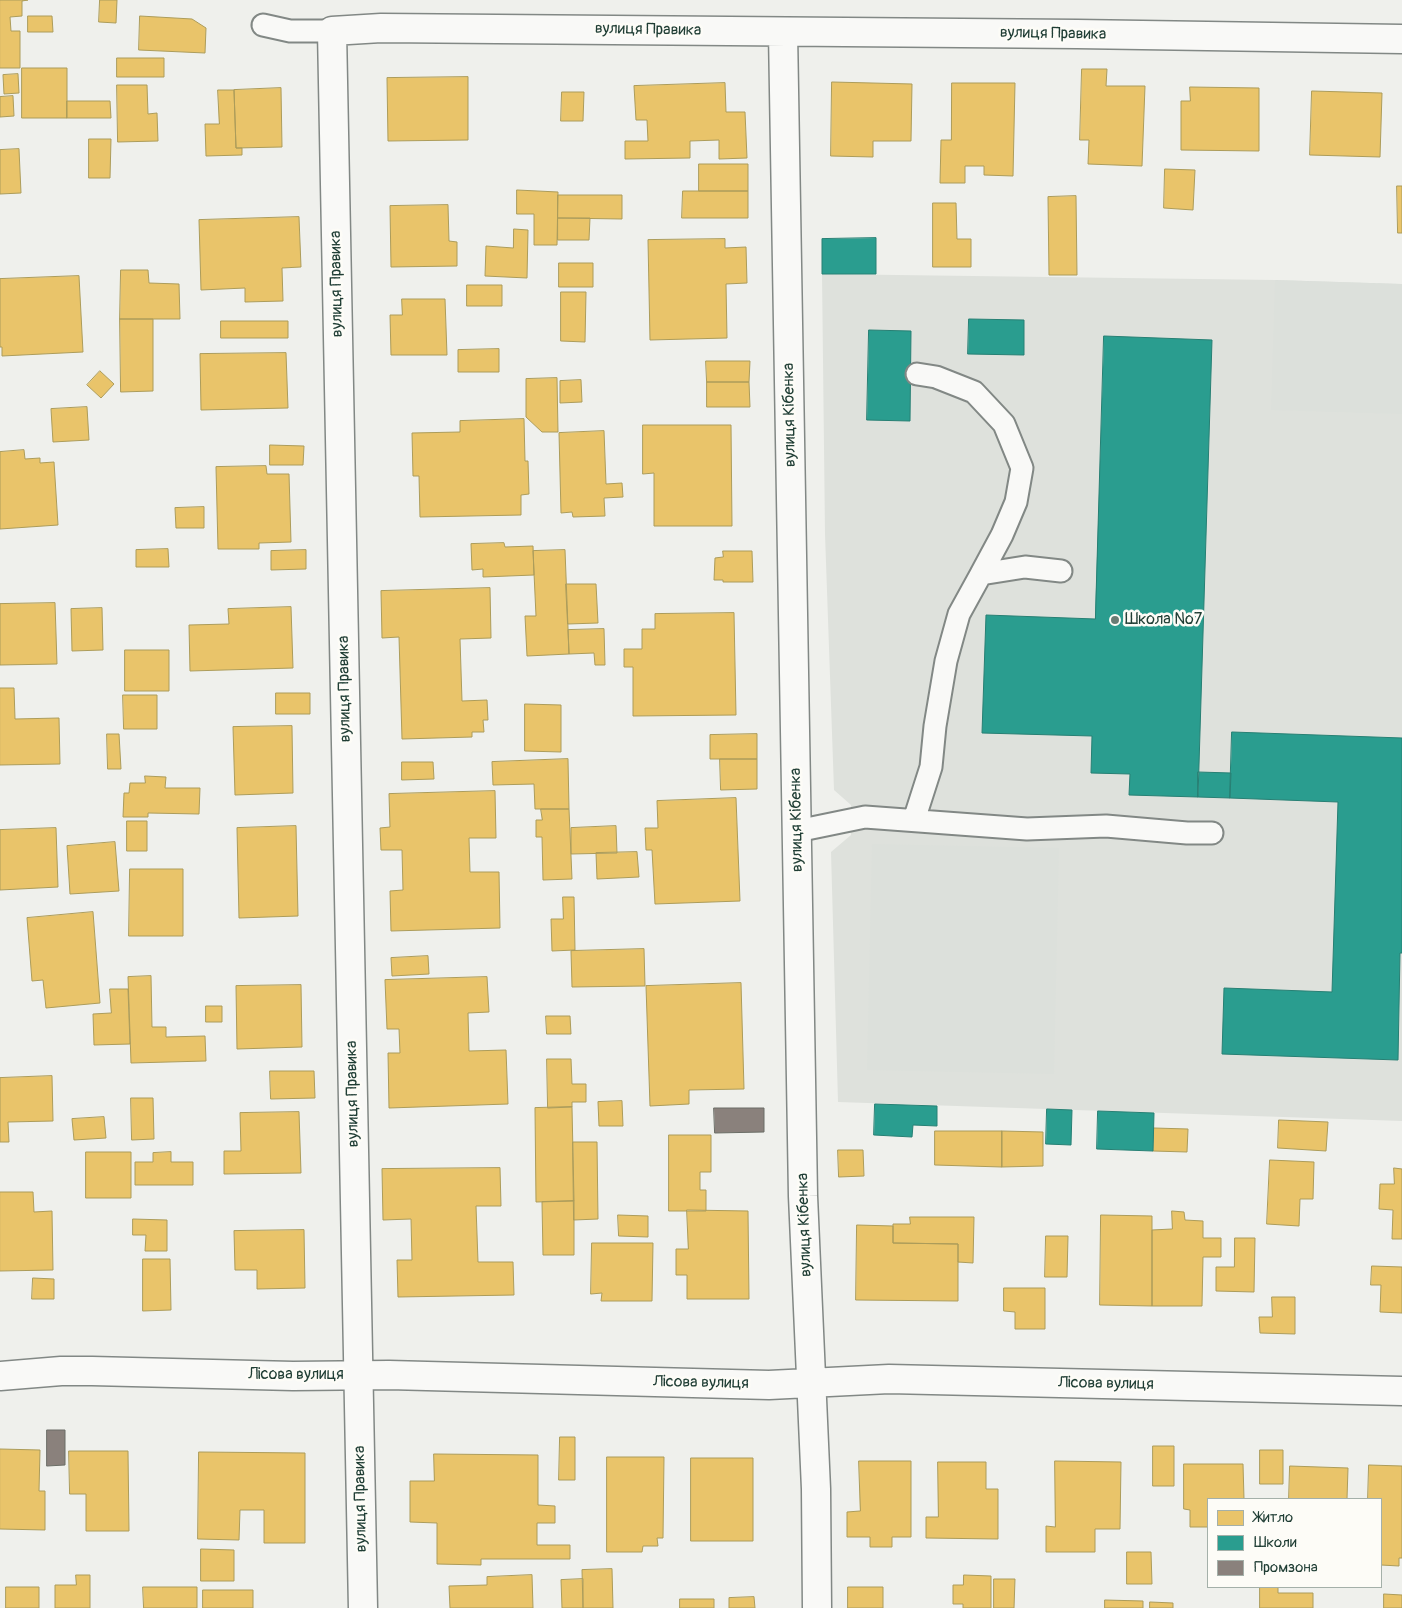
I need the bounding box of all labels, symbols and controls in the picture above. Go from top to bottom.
street label: вулиця Правика [595,19,701,41]
street label: вулиця Правика [1000,23,1106,45]
street label: вулиця Правика [326,231,348,337]
street label: вулиця Кібенка [779,363,801,467]
place label: Школа №7 [1125,610,1202,630]
marker: Школа №7 [1109,614,1121,626]
street label: вулиця Правика [334,636,356,742]
street label: вулиця Кібенка [786,768,808,872]
street label: вулиця Правика [342,1041,364,1147]
street label: вулиця Кібенка [794,1173,816,1277]
street label: Лісова вулиця [248,1365,344,1385]
street label: Лісова вулиця [653,1373,749,1393]
street label: Лісова вулиця [1058,1374,1154,1394]
street label: вулиця Правика [350,1446,372,1552]
legend [1207,1498,1382,1588]
text: Житло [1254,1508,1293,1527]
text: Школи [1254,1533,1297,1552]
text: Промзона [1254,1558,1318,1577]

